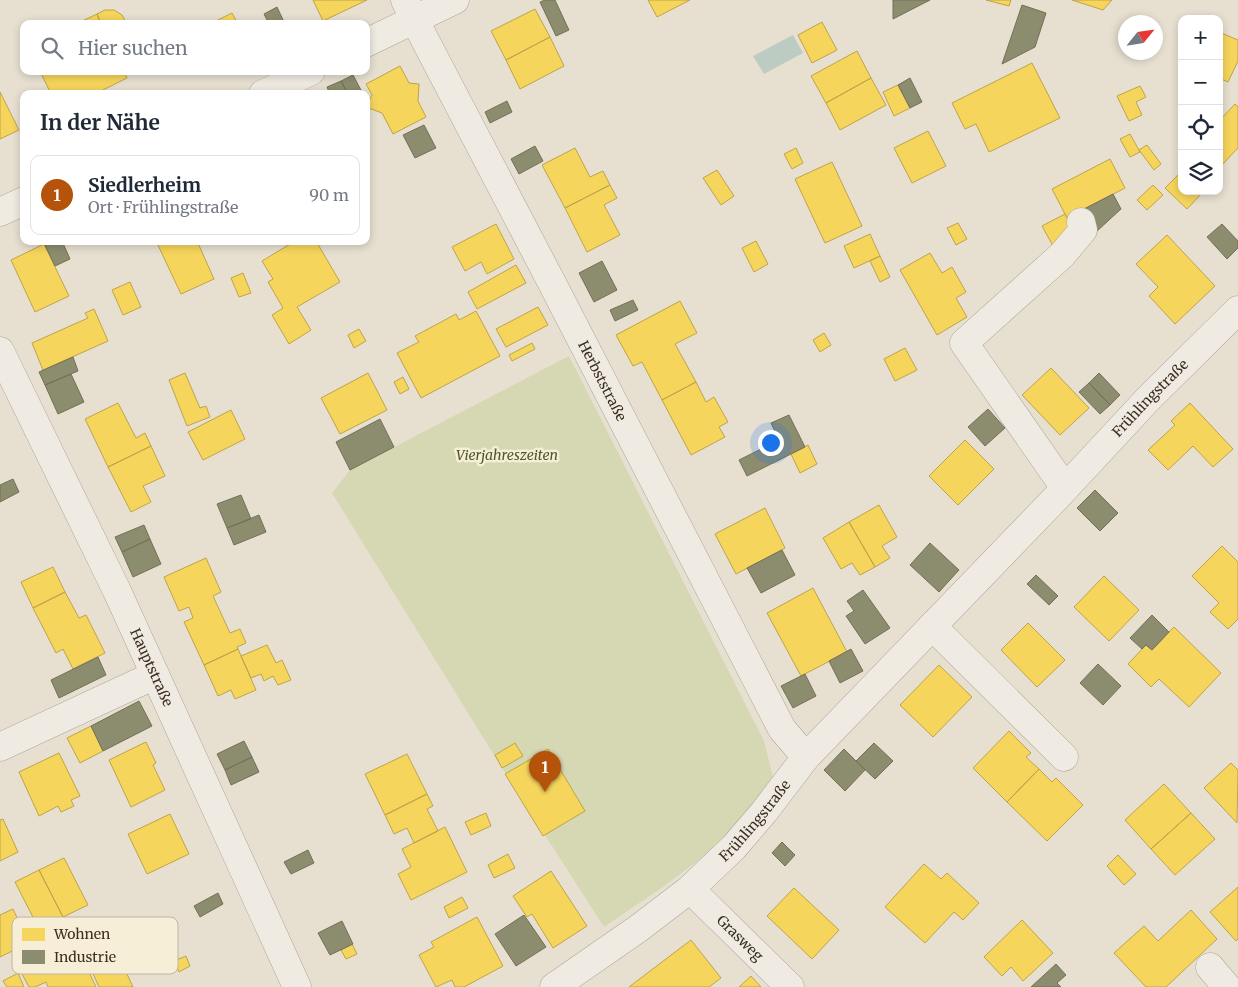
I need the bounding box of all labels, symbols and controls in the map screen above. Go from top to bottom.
north arrow [1118,15,1163,60]
map controls [1178,15,1223,195]
button: + [1178,15,1223,60]
search box [20,20,370,75]
icon: search [38,34,66,62]
text: Hier suchen [78,36,188,60]
button: − [1178,60,1223,105]
button: locate [1178,105,1223,150]
text: In der Nähe [40,109,160,136]
button: layers [1178,150,1223,195]
text: Siedlerheim [88,173,201,197]
text: 1 [53,185,61,205]
text: 90 m [309,185,349,205]
text: Ort · Frühlingstraße [88,197,238,217]
street label: Herbststraße [574,338,631,424]
street label: Frühlingstraße [1108,355,1192,441]
your location [758,430,784,456]
park label: Vierjahreszeiten [456,446,558,464]
street label: Hauptstraße [126,626,177,709]
pin: 1 [529,751,561,792]
street label: Frühlingstraße [715,776,794,865]
street label: Grasweg [713,911,767,965]
legend [12,917,178,974]
text: Wohnen [53,925,110,943]
text: Industrie [54,948,116,966]

